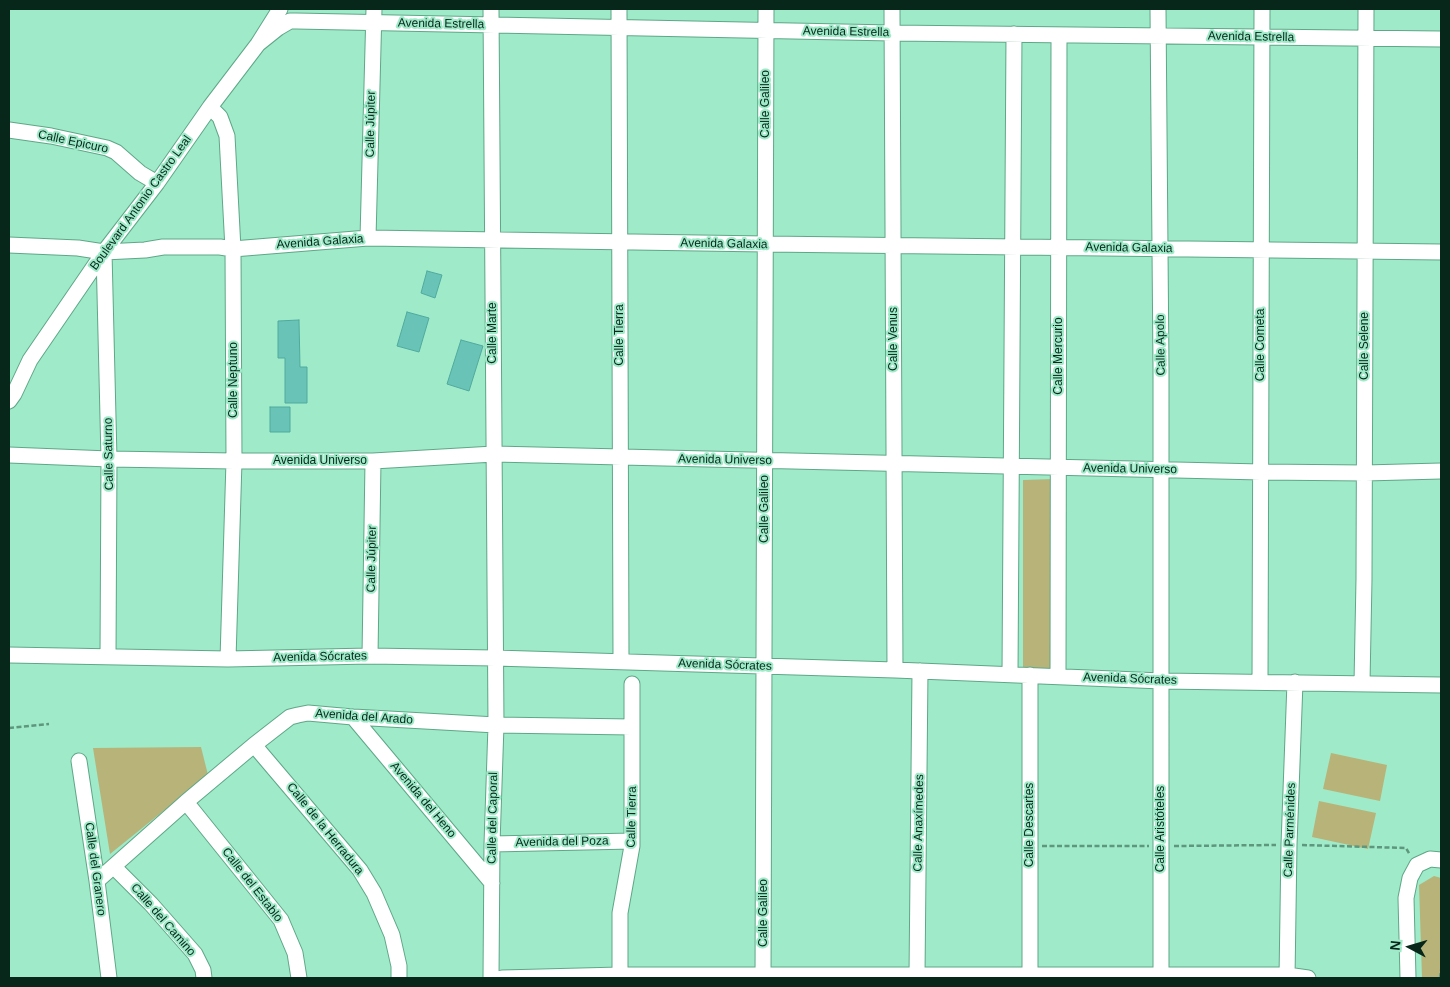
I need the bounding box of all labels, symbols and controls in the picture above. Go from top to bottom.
street label: Avenida Estrella [398,16,484,32]
street label: Avenida Estrella [803,24,889,40]
street label: Avenida Estrella [1208,29,1294,45]
street label: Calle Galileo [759,70,773,138]
street label: Calle Júpiter [363,91,379,157]
street label: Calle Epicuro [37,128,109,156]
street label: Boulevard Antonio Castro Leal [87,133,195,273]
street label: Avenida Galaxia [276,232,364,252]
street label: Avenida Galaxia [680,236,768,252]
street label: Avenida Galaxia [1085,240,1173,256]
street label: Calle Marte [486,302,500,364]
street label: Calle Tierra [613,304,627,366]
street label: Calle Venus [887,307,901,371]
street label: Calle Cometa [1254,309,1268,381]
street label: Calle Selene [1358,312,1372,380]
street label: Calle Apolo [1153,314,1169,376]
street label: Calle Mercurio [1052,317,1066,395]
street label: Calle Neptuno [227,342,241,418]
street label: Calle Saturno [101,418,117,490]
street label: Avenida Universo [678,452,772,468]
street label: Avenida Universo [273,454,367,468]
street label: Avenida Universo [1083,461,1177,477]
street label: Calle Galileo [758,475,772,543]
street label: Calle Júpiter [364,526,380,592]
street label: Avenida Sócrates [273,649,367,665]
street label: Avenida Sócrates [678,656,772,674]
street label: Avenida Sócrates [1083,670,1177,688]
street label: Avenida del Arado [315,706,413,728]
street label: Avenida del Heno [387,759,459,841]
street label: Calle del Caporal [485,772,501,864]
street label: Calle Anaxímedes [911,774,927,872]
street label: Calle de la Herradura [284,780,366,878]
street label: Calle Parménides [1281,782,1299,878]
street label: Calle Descartes [1023,783,1037,867]
street label: Calle Tierra [624,786,640,848]
street label: Calle Aristóteles [1154,786,1168,872]
street label: Calle del Granero [81,821,109,917]
street label: Avenida del Poza [515,834,609,850]
street label: Calle del Establo [219,845,285,925]
street label: Calle Galileo [757,879,771,947]
street label: Calle del Camino [128,881,198,959]
north arrow [1385,922,1435,972]
text: N [1387,940,1404,951]

